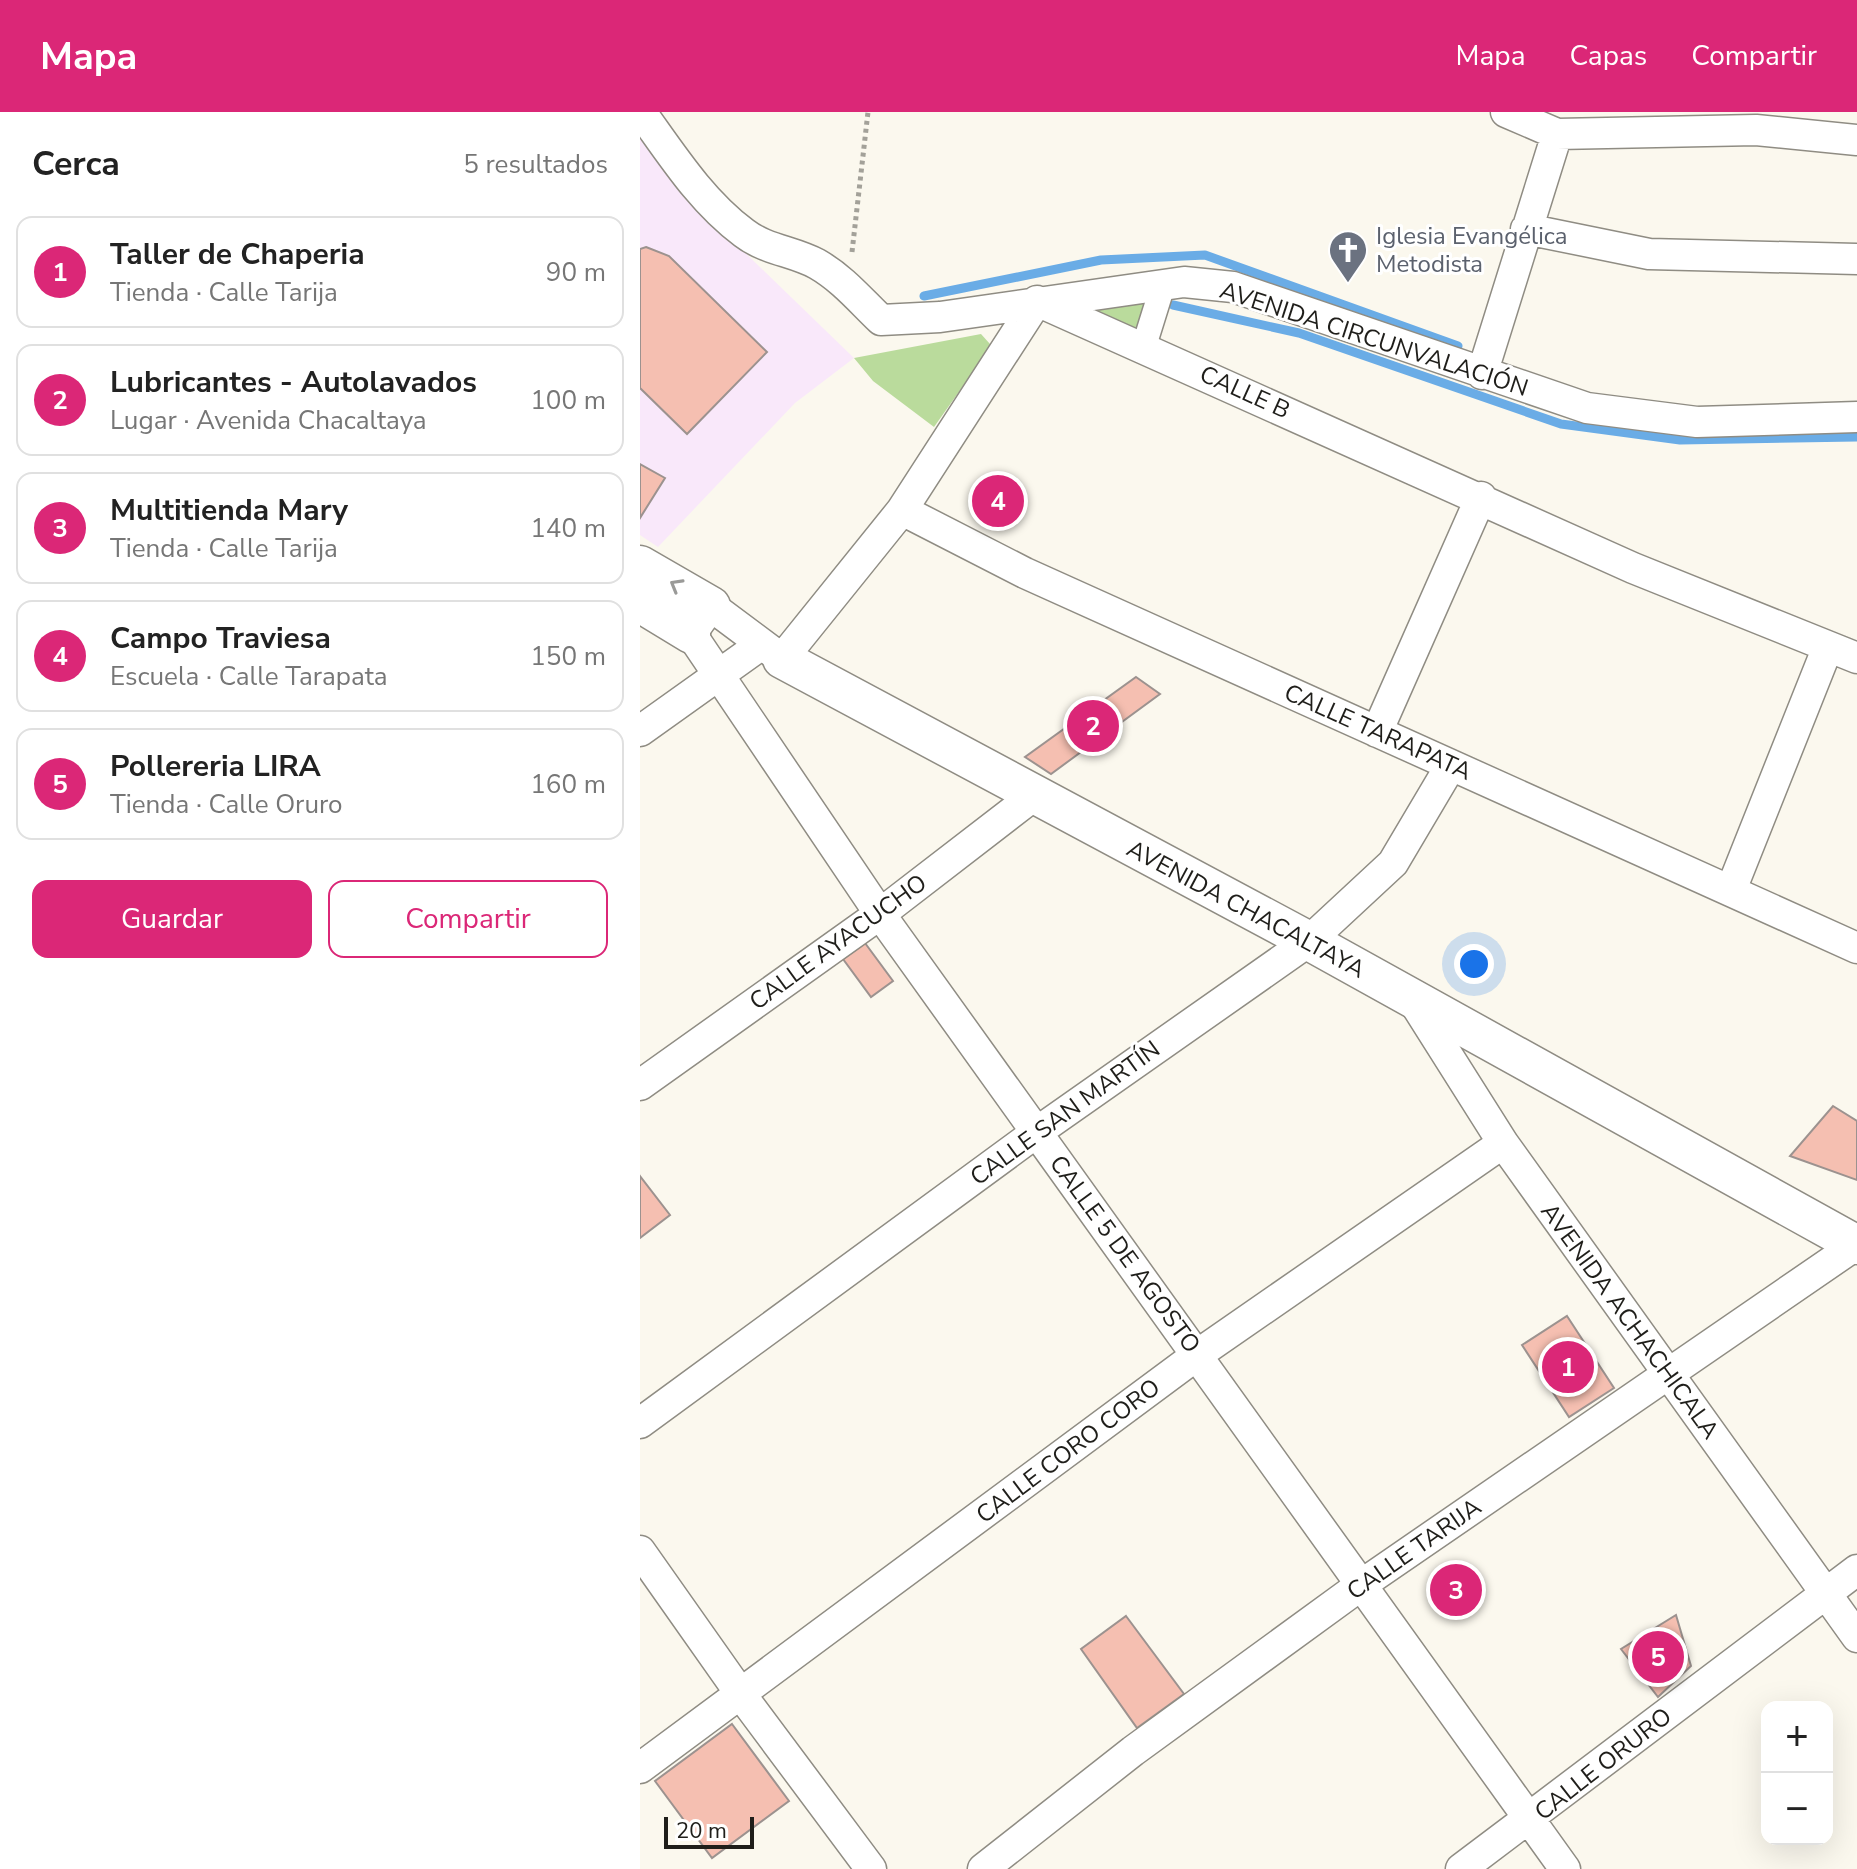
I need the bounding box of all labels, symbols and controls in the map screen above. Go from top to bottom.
text: Mapa [40,31,137,82]
text: Mapa [1456,37,1525,75]
text: Capas [1569,37,1647,75]
text: Compartir [1691,37,1817,75]
text: Cerca [32,141,120,187]
text: 5 resultados [463,147,608,182]
place label: Iglesia Evangélica Metodista [1376,220,1567,280]
church icon: Iglesia Evangélica Metodista [1327,229,1369,284]
text: Taller de Chaperia [110,234,365,275]
text: 1 [52,255,68,290]
text: 90 m [546,255,606,290]
street label: AVENIDA CIRCUNVALACIÓN [1216,274,1532,404]
text: Tienda · Calle Tarija [110,275,338,310]
street label: CALLE B [1195,358,1295,426]
text: Lubricantes - Autolavados [110,362,477,403]
text: 2 [52,383,68,418]
text: 100 m [530,383,606,418]
text: Lugar · Avenida Chacaltaya [110,403,427,438]
pin: 4 [972,471,1024,531]
text: Multitienda Mary [110,490,348,531]
text: 3 [52,511,68,546]
text: 140 m [530,511,606,546]
text: Tienda · Calle Tarija [110,531,338,566]
one-way arrow [670,579,685,595]
text: Campo Traviesa [110,618,331,659]
text: 4 [52,639,68,674]
text: 150 m [530,639,606,674]
text: Escuela · Calle Tarapata [110,659,388,694]
street label: CALLE TARAPATA [1279,676,1477,788]
pin: 2 [1067,696,1119,756]
text: Pollereria LIRA [110,746,321,787]
text: 5 [52,767,68,802]
text: 160 m [530,767,606,802]
text: Tienda · Calle Oruro [110,787,343,822]
street label: AVENIDA CHACALTAYA [1121,833,1371,986]
street label: CALLE AYACUCHO [743,867,933,1017]
button: Guardar [32,880,312,958]
button: Compartir [328,880,608,958]
your location [1454,944,1494,984]
street label: CALLE SAN MARTÍN [964,1033,1166,1193]
street label: CALLE 5 DE AGOSTO [1042,1149,1208,1359]
street label: AVENIDA ACHACHICALA [1533,1197,1727,1446]
pin: 1 [1542,1337,1594,1397]
street label: CALLE CORO CORO [970,1371,1166,1531]
street label: CALLE TARIJA [1341,1491,1488,1607]
pin: 3 [1430,1560,1482,1620]
pin: 5 [1632,1627,1684,1687]
street label: CALLE ORURO [1528,1700,1678,1828]
map controls [1761,1701,1833,1845]
button: + [1761,1701,1833,1773]
button: − [1761,1773,1833,1845]
scale bar [664,1813,754,1849]
text: 20 m [676,1816,727,1846]

